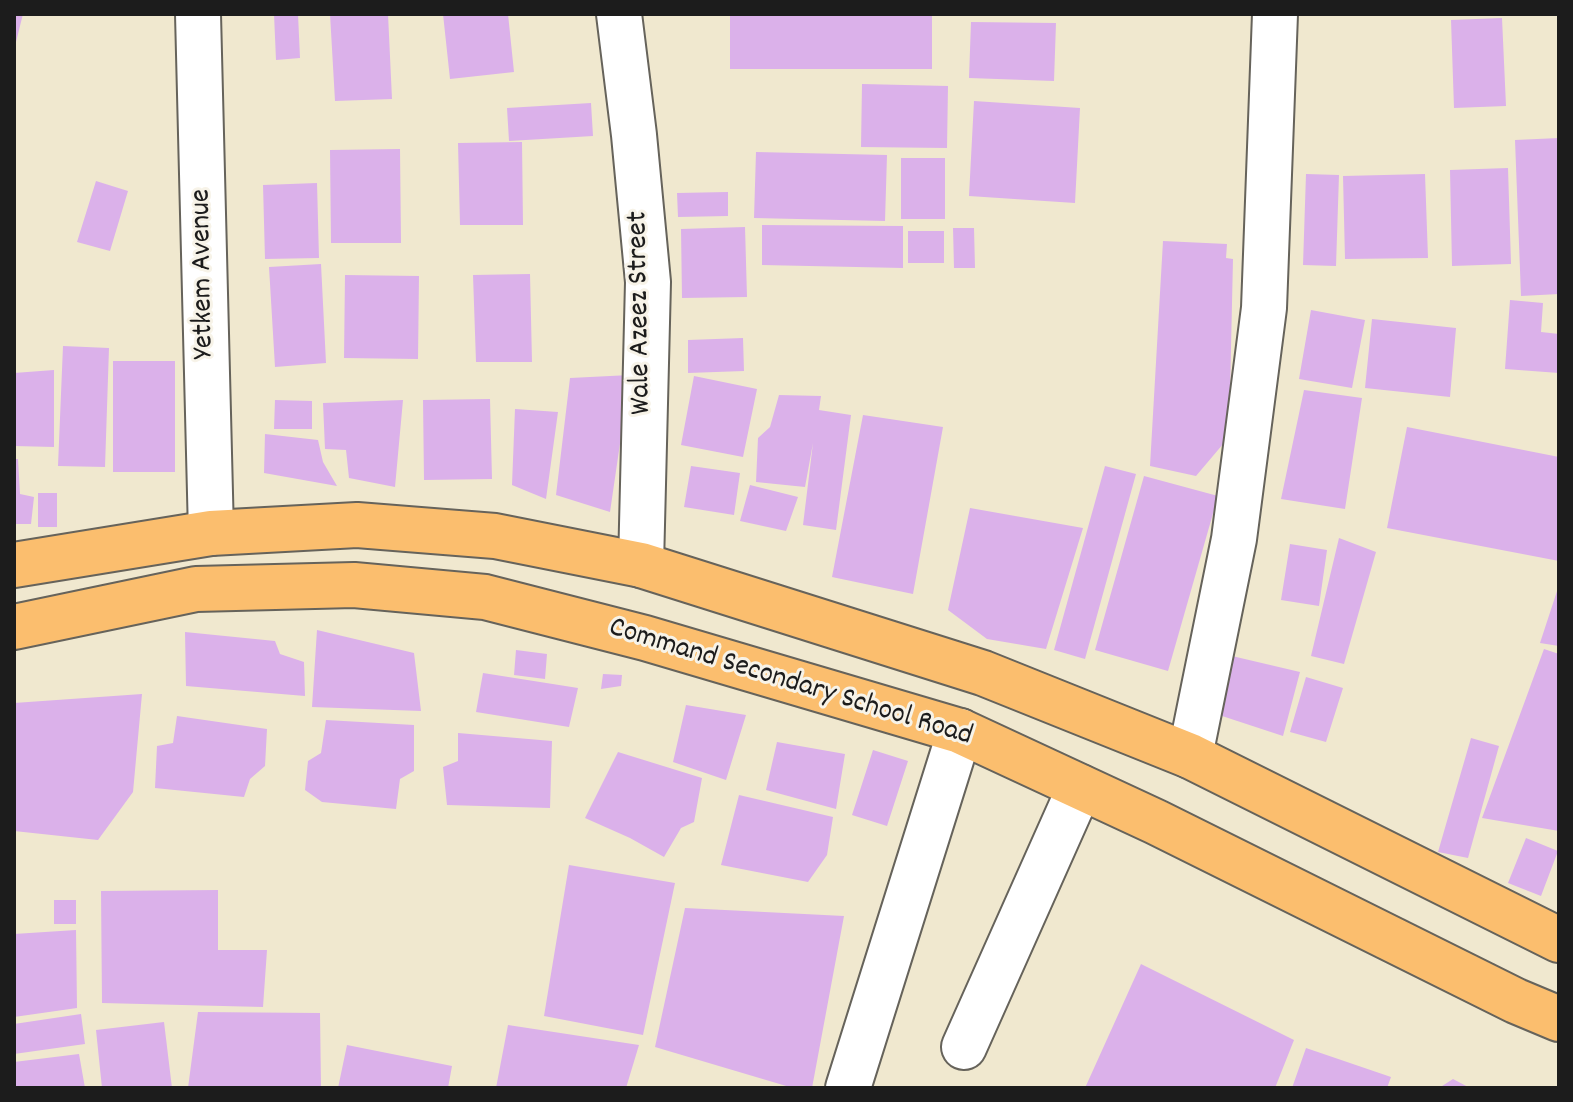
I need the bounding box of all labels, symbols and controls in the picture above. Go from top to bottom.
street label: Yetkem Avenue [186,189,224,359]
street label: Wale Azeez Street [622,211,662,415]
street label: Command Secondary School Road [604,612,976,756]

